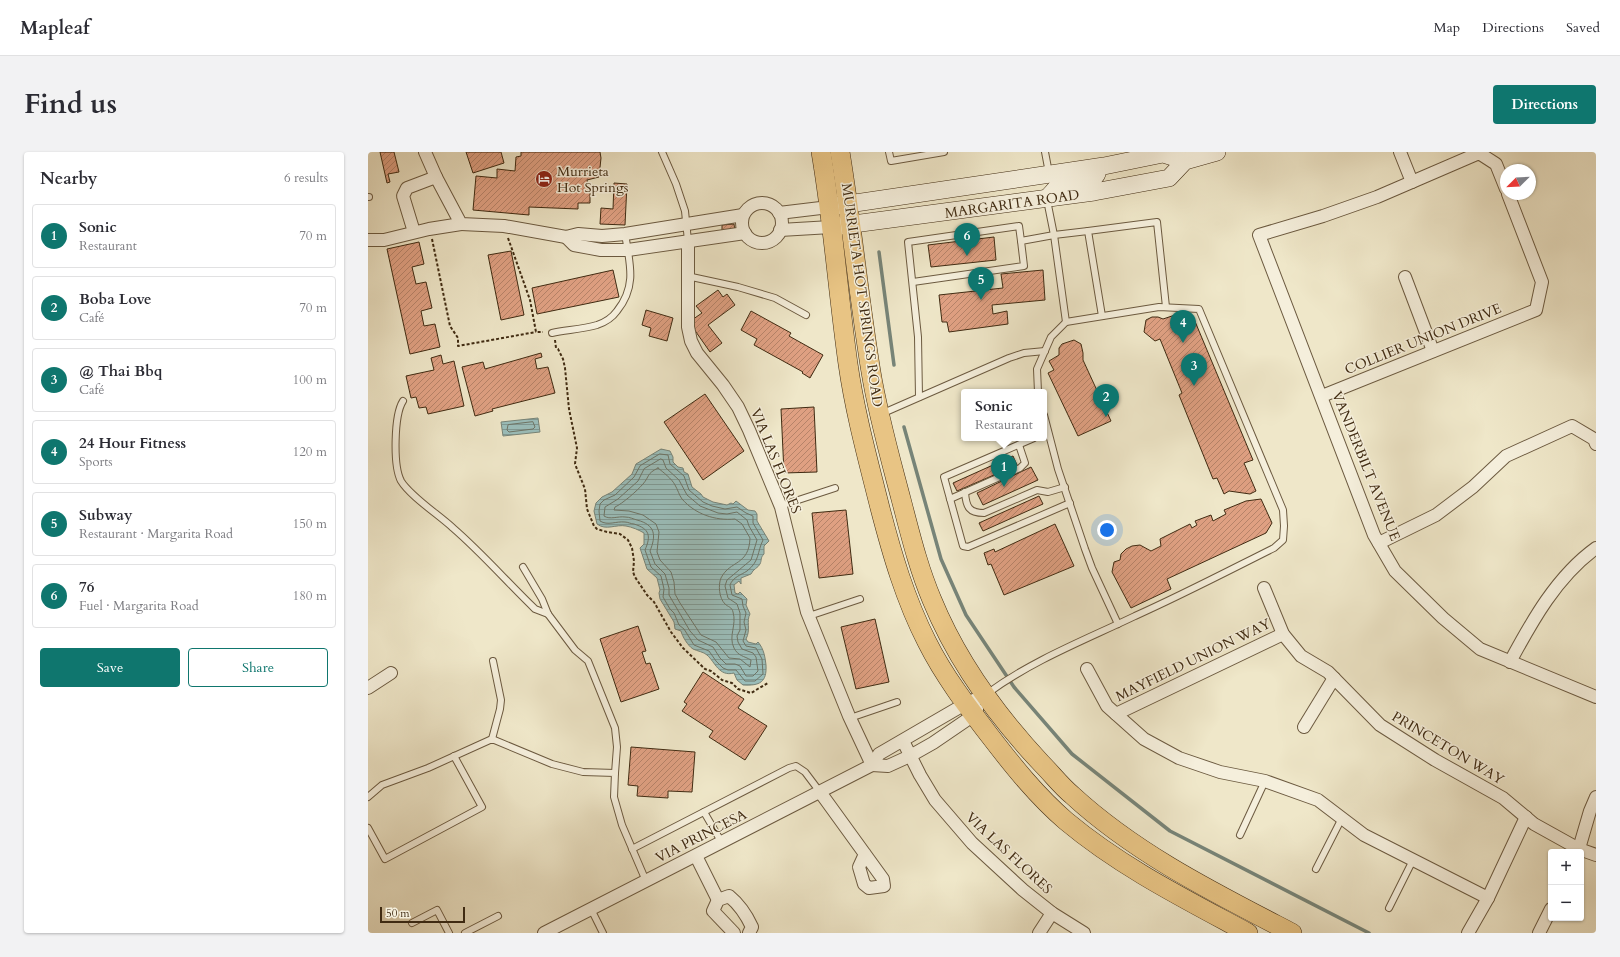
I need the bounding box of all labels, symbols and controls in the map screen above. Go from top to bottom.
text: Mapleaf [20,15,90,41]
text: Map [1434,18,1460,37]
text: Directions [1482,18,1544,37]
text: Saved [1566,18,1600,37]
text: Find us [24,85,117,123]
button: Directions [1493,85,1596,124]
place label: Murrieta Hot Springs [557,162,629,197]
north arrow [1500,164,1536,200]
text: Nearby [40,167,97,190]
text: 6 results [284,169,328,187]
hotel icon: Murrieta Hot Springs [534,169,554,189]
street label: MURRIETA HOT SPRINGS ROAD [837,182,887,408]
street label: MARGARITA ROAD [944,185,1080,223]
text: Sonic [79,217,117,237]
pin: 6 [954,223,980,256]
text: 1 [51,227,57,245]
text: 70 m [299,227,327,245]
text: Restaurant [79,237,137,255]
pin: 5 [968,267,994,300]
text: Boba Love [79,289,152,309]
text: 2 [51,299,57,317]
text: 70 m [299,299,327,317]
street label: COLLIER UNION DRIVE [1342,299,1504,379]
text: Café [79,309,104,327]
pin: 4 [1170,310,1196,343]
pin: 3 [1181,353,1207,386]
text: @ Thai Bbq [79,361,162,381]
text: 3 [51,371,57,389]
text: 100 m [293,371,327,389]
text: Café [79,381,104,399]
pin: 2 [1093,384,1119,417]
street label: VANDERBILT AVENUE [1327,388,1405,544]
popup [961,389,1047,441]
text: Sonic [975,396,1013,416]
street label: VIA LAS FLORES [746,406,806,516]
text: Restaurant [975,416,1033,434]
text: 24 Hour Fitness [79,433,186,453]
text: 4 [51,443,57,461]
text: 120 m [293,443,327,461]
text: Sports [79,453,113,471]
pin: 1 [991,454,1017,487]
text: Subway [79,505,132,525]
text: 5 [51,515,57,533]
text: 150 m [293,515,327,533]
your location [1097,520,1117,540]
text: Restaurant · Margarita Road [79,525,233,543]
text: 76 [79,577,94,597]
text: 6 [51,587,57,605]
text: 180 m [293,587,327,605]
text: Fuel · Margarita Road [79,597,199,615]
street label: MAYFIELD UNION WAY [1112,614,1274,706]
button: Save [40,648,180,687]
button: Share [188,648,328,687]
street label: PRINCETON WAY [1388,707,1508,789]
street label: VIA PRINCESA [652,805,750,867]
street label: VIA LAS FLORES [962,808,1056,898]
map controls [1548,849,1584,921]
button: + [1548,849,1584,885]
button: − [1548,885,1584,921]
scale bar [380,905,465,924]
text: 50 m [386,906,410,921]

